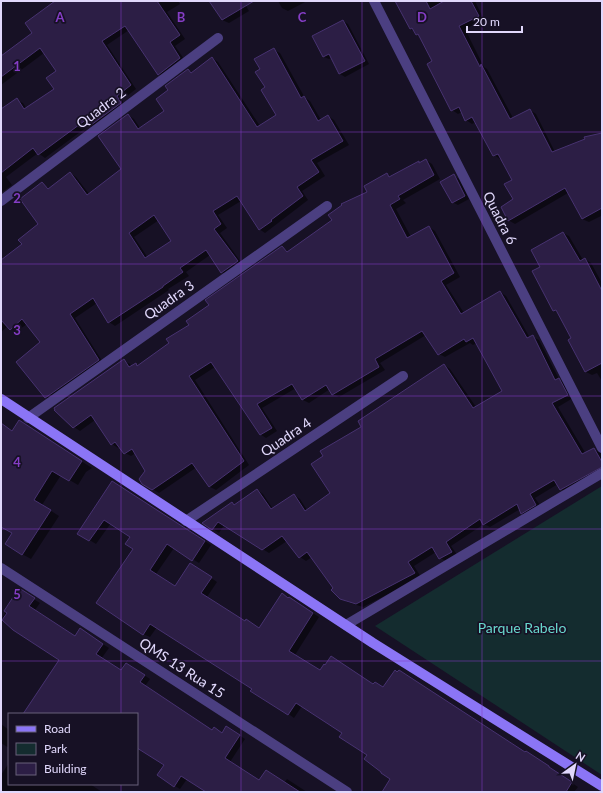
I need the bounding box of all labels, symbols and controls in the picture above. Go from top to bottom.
scale bar [467,8,522,34]
text: A [54,9,65,25]
text: B [177,9,186,25]
text: C [298,9,307,25]
text: D [417,9,427,25]
text: 20 m [473,14,500,29]
text: 1 [13,58,21,74]
street label: Quadra 2 [73,84,129,132]
street label: Quadra 6 [480,188,521,247]
text: 2 [13,190,21,206]
street label: Quadra 3 [140,276,197,323]
text: 3 [13,322,21,338]
street label: Quadra 4 [257,414,314,460]
text: 4 [13,454,21,470]
text: 5 [13,586,21,602]
park label: Parque Rabelo [478,619,566,636]
street label: QMS 13 Rua 15 [136,634,228,701]
legend [8,713,138,785]
text: Road [44,721,71,736]
text: Park [44,741,68,756]
north arrow [555,745,595,785]
text: N [574,748,588,764]
text: Building [44,761,87,776]

